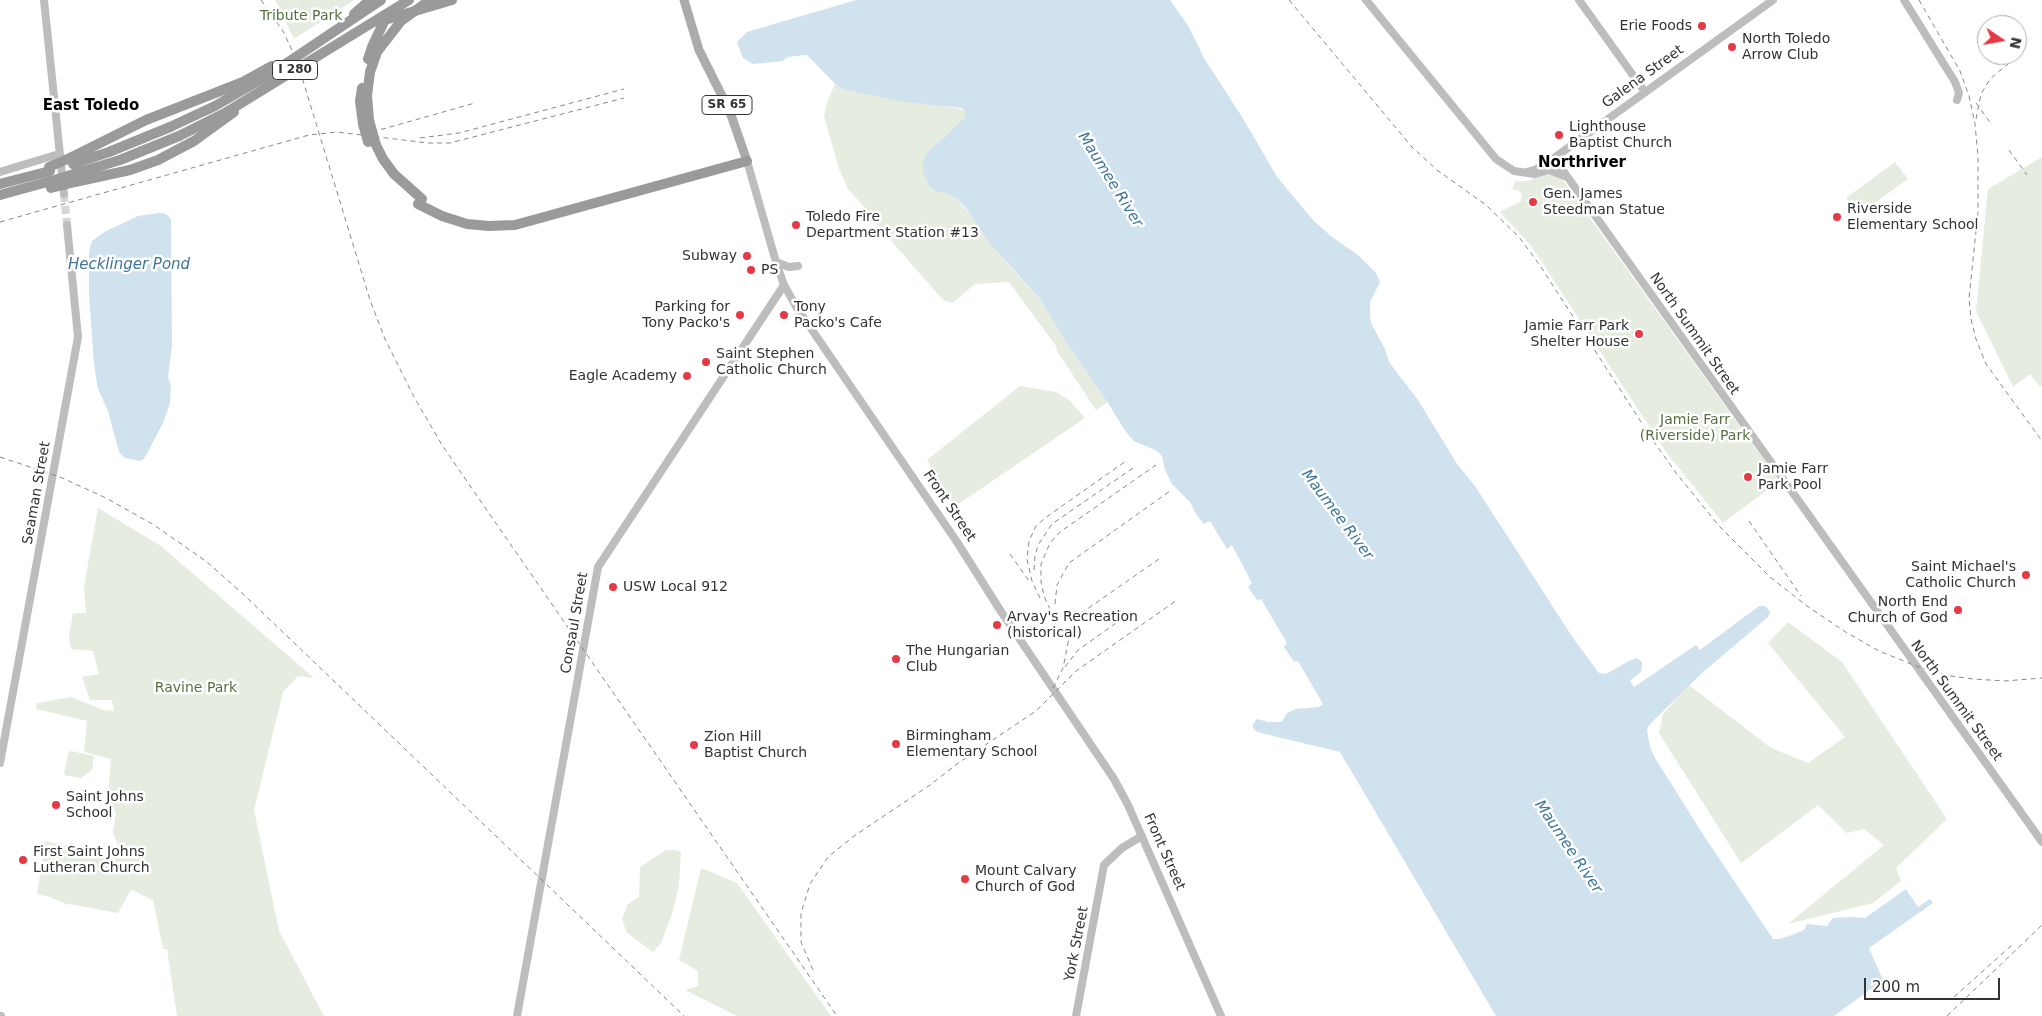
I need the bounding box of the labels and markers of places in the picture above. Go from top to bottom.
place label: Erie Foods [1620,18,1692,34]
marker: Erie Foods [1696,20,1708,32]
place label: North Toledo Arrow Club [1742,31,1830,64]
marker: North Toledo Arrow Club [1726,41,1738,53]
place label: Lighthouse Baptist Church [1569,119,1672,152]
marker: Lighthouse Baptist Church [1553,129,1565,141]
place label: Gen. James Steedman Statue [1543,186,1665,218]
marker: Gen. James Steedman Statue [1527,196,1539,208]
place label: Riverside Elementary School [1847,201,1979,233]
place label: Toledo Fire Department Station #13 [806,209,979,242]
marker: Riverside Elementary School [1831,211,1843,223]
marker: Toledo Fire Department Station #13 [790,219,802,231]
place label: Subway [682,248,737,264]
marker: Subway [741,250,753,262]
place label: PS [761,262,778,278]
marker: PS [745,264,757,276]
place label: Parking for Tony Packo's [642,299,730,332]
place label: Tony Packo's Cafe [794,299,882,332]
marker: Parking for Tony Packo's [734,309,746,321]
marker: Tony Packo's Cafe [778,309,790,321]
place label: Jamie Farr Park Shelter House [1524,318,1629,351]
marker: Jamie Farr Park Shelter House [1633,328,1645,340]
place label: Saint Stephen Catholic Church [716,346,827,378]
marker: Saint Stephen Catholic Church [700,356,712,368]
place label: Eagle Academy [569,368,677,384]
marker: Eagle Academy [681,370,693,382]
place label: Jamie Farr Park Pool [1758,461,1828,494]
marker: Jamie Farr Park Pool [1742,471,1754,483]
place label: Saint Michael's Catholic Church [1905,559,2016,592]
marker: Saint Michael's Catholic Church [2020,569,2032,581]
place label: USW Local 912 [623,579,728,595]
marker: USW Local 912 [607,581,619,593]
place label: North End Church of God [1848,594,1948,626]
marker: North End Church of God [1952,604,1964,616]
place label: Arvay's Recreation (historical) [1007,609,1138,642]
marker: Arvay's Recreation (historical) [991,619,1003,631]
place label: The Hungarian Club [906,643,1009,676]
marker: The Hungarian Club [890,653,902,665]
place label: Birmingham Elementary School [906,728,1038,760]
place label: Zion Hill Baptist Church [704,729,807,762]
marker: Birmingham Elementary School [890,738,902,750]
marker: Zion Hill Baptist Church [688,739,700,751]
place label: Saint Johns School [66,789,144,822]
marker: Saint Johns School [50,799,62,811]
place label: First Saint Johns Lutheran Church [33,844,150,876]
marker: First Saint Johns Lutheran Church [17,854,29,866]
place label: Mount Calvary Church of God [975,863,1076,896]
marker: Mount Calvary Church of God [959,873,971,885]

